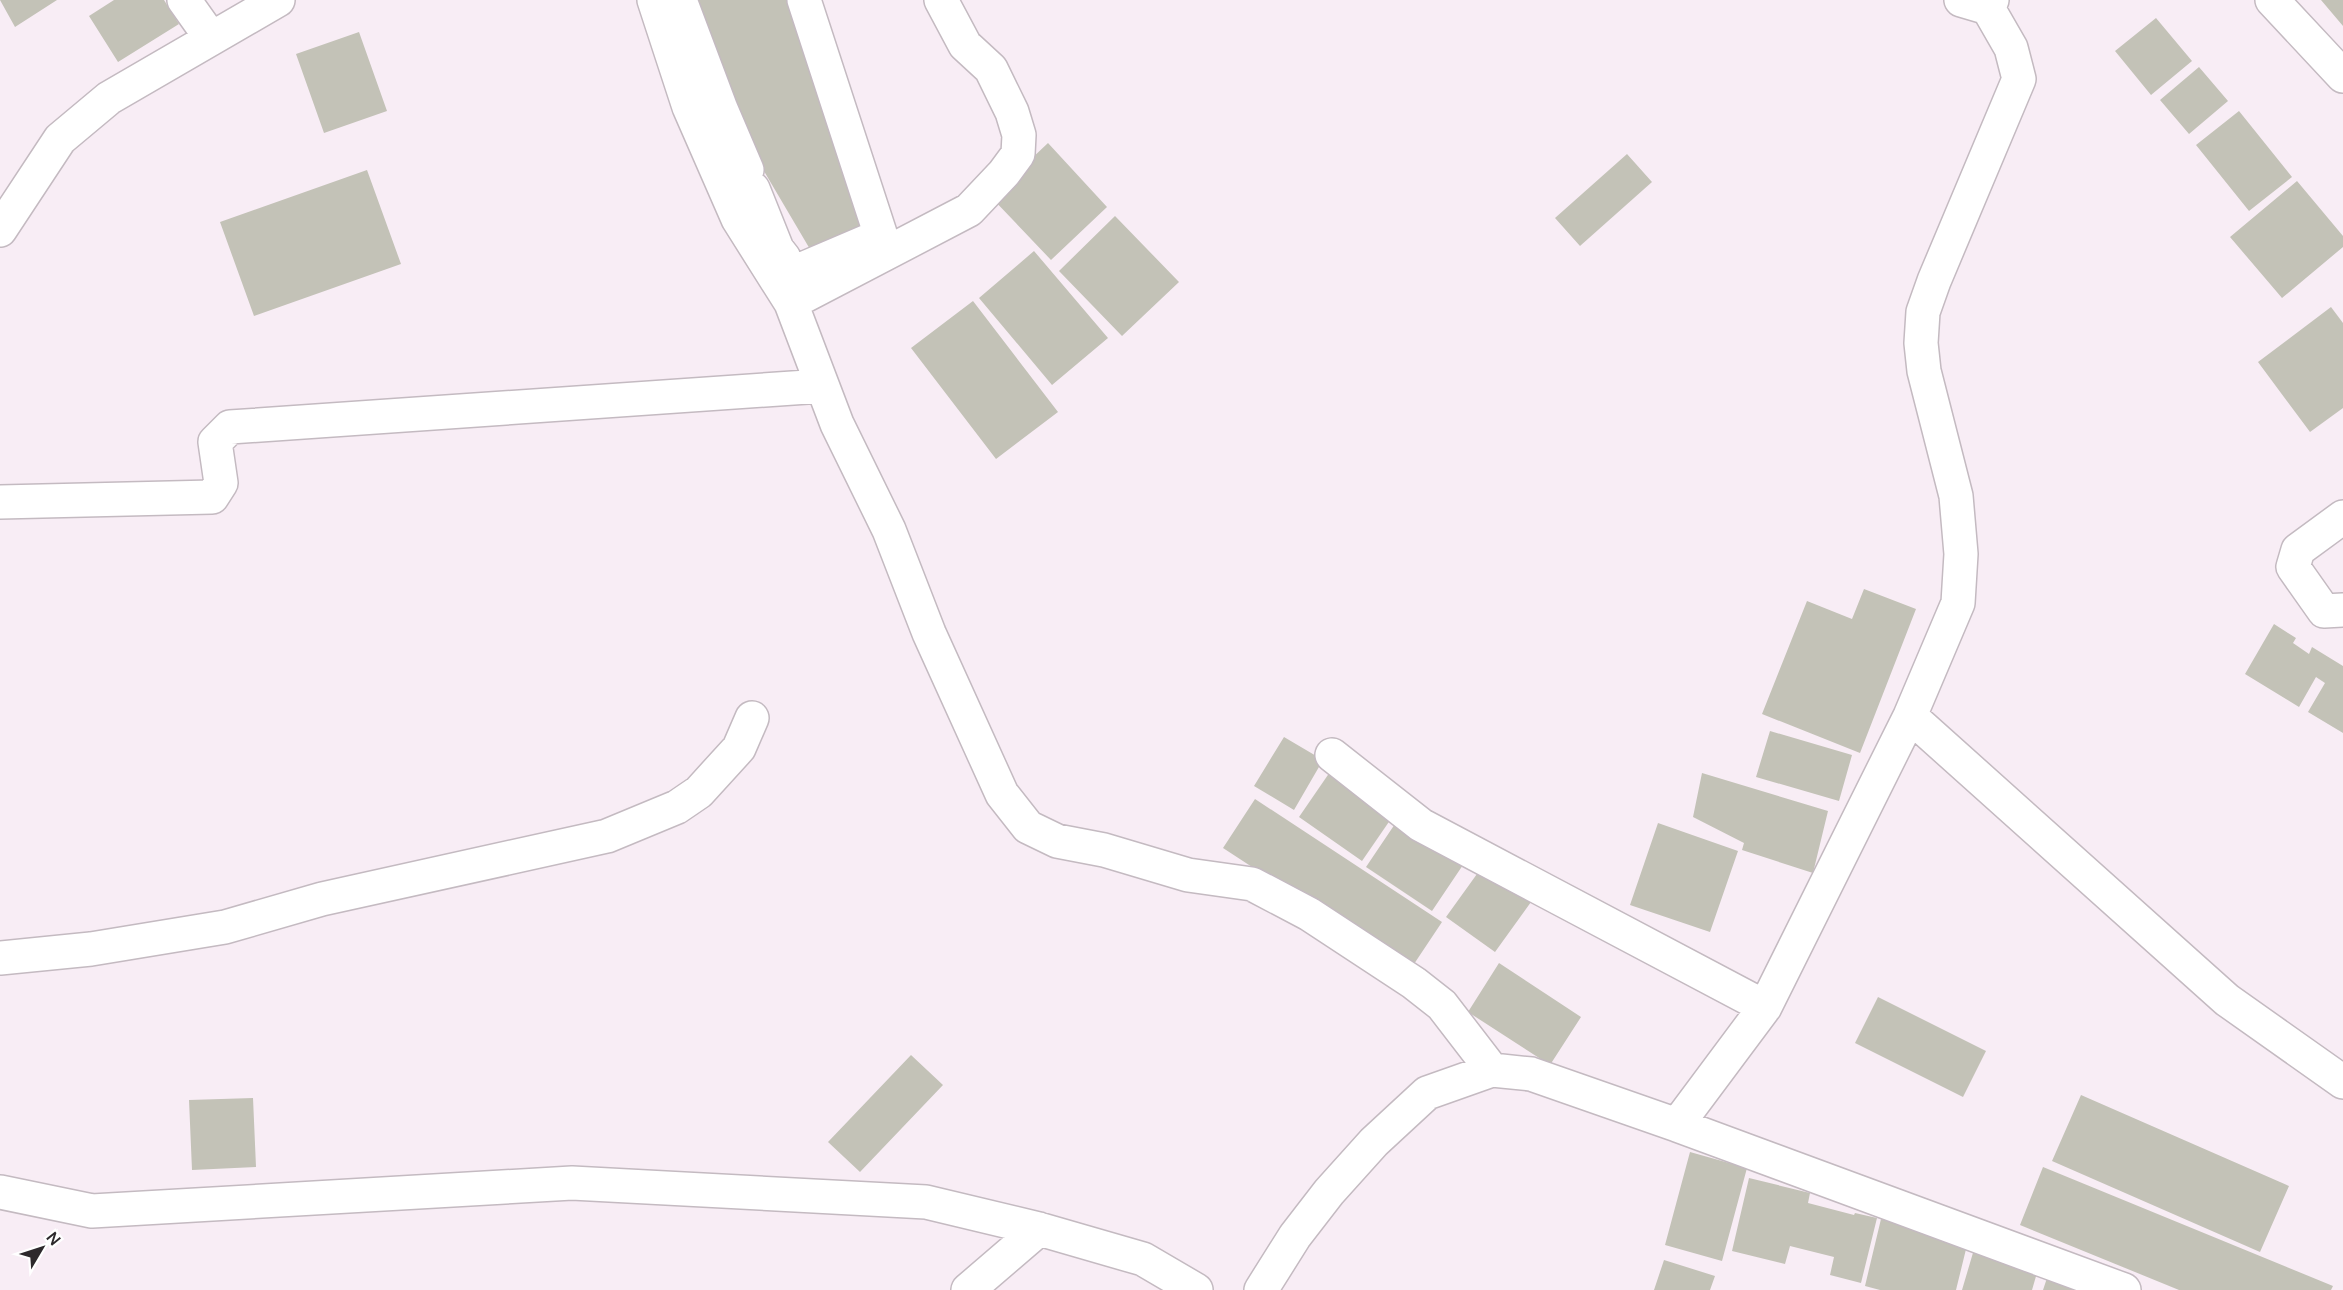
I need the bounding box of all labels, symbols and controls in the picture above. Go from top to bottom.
north arrow [12,1218,72,1278]
text: N [41,1227,66,1250]

